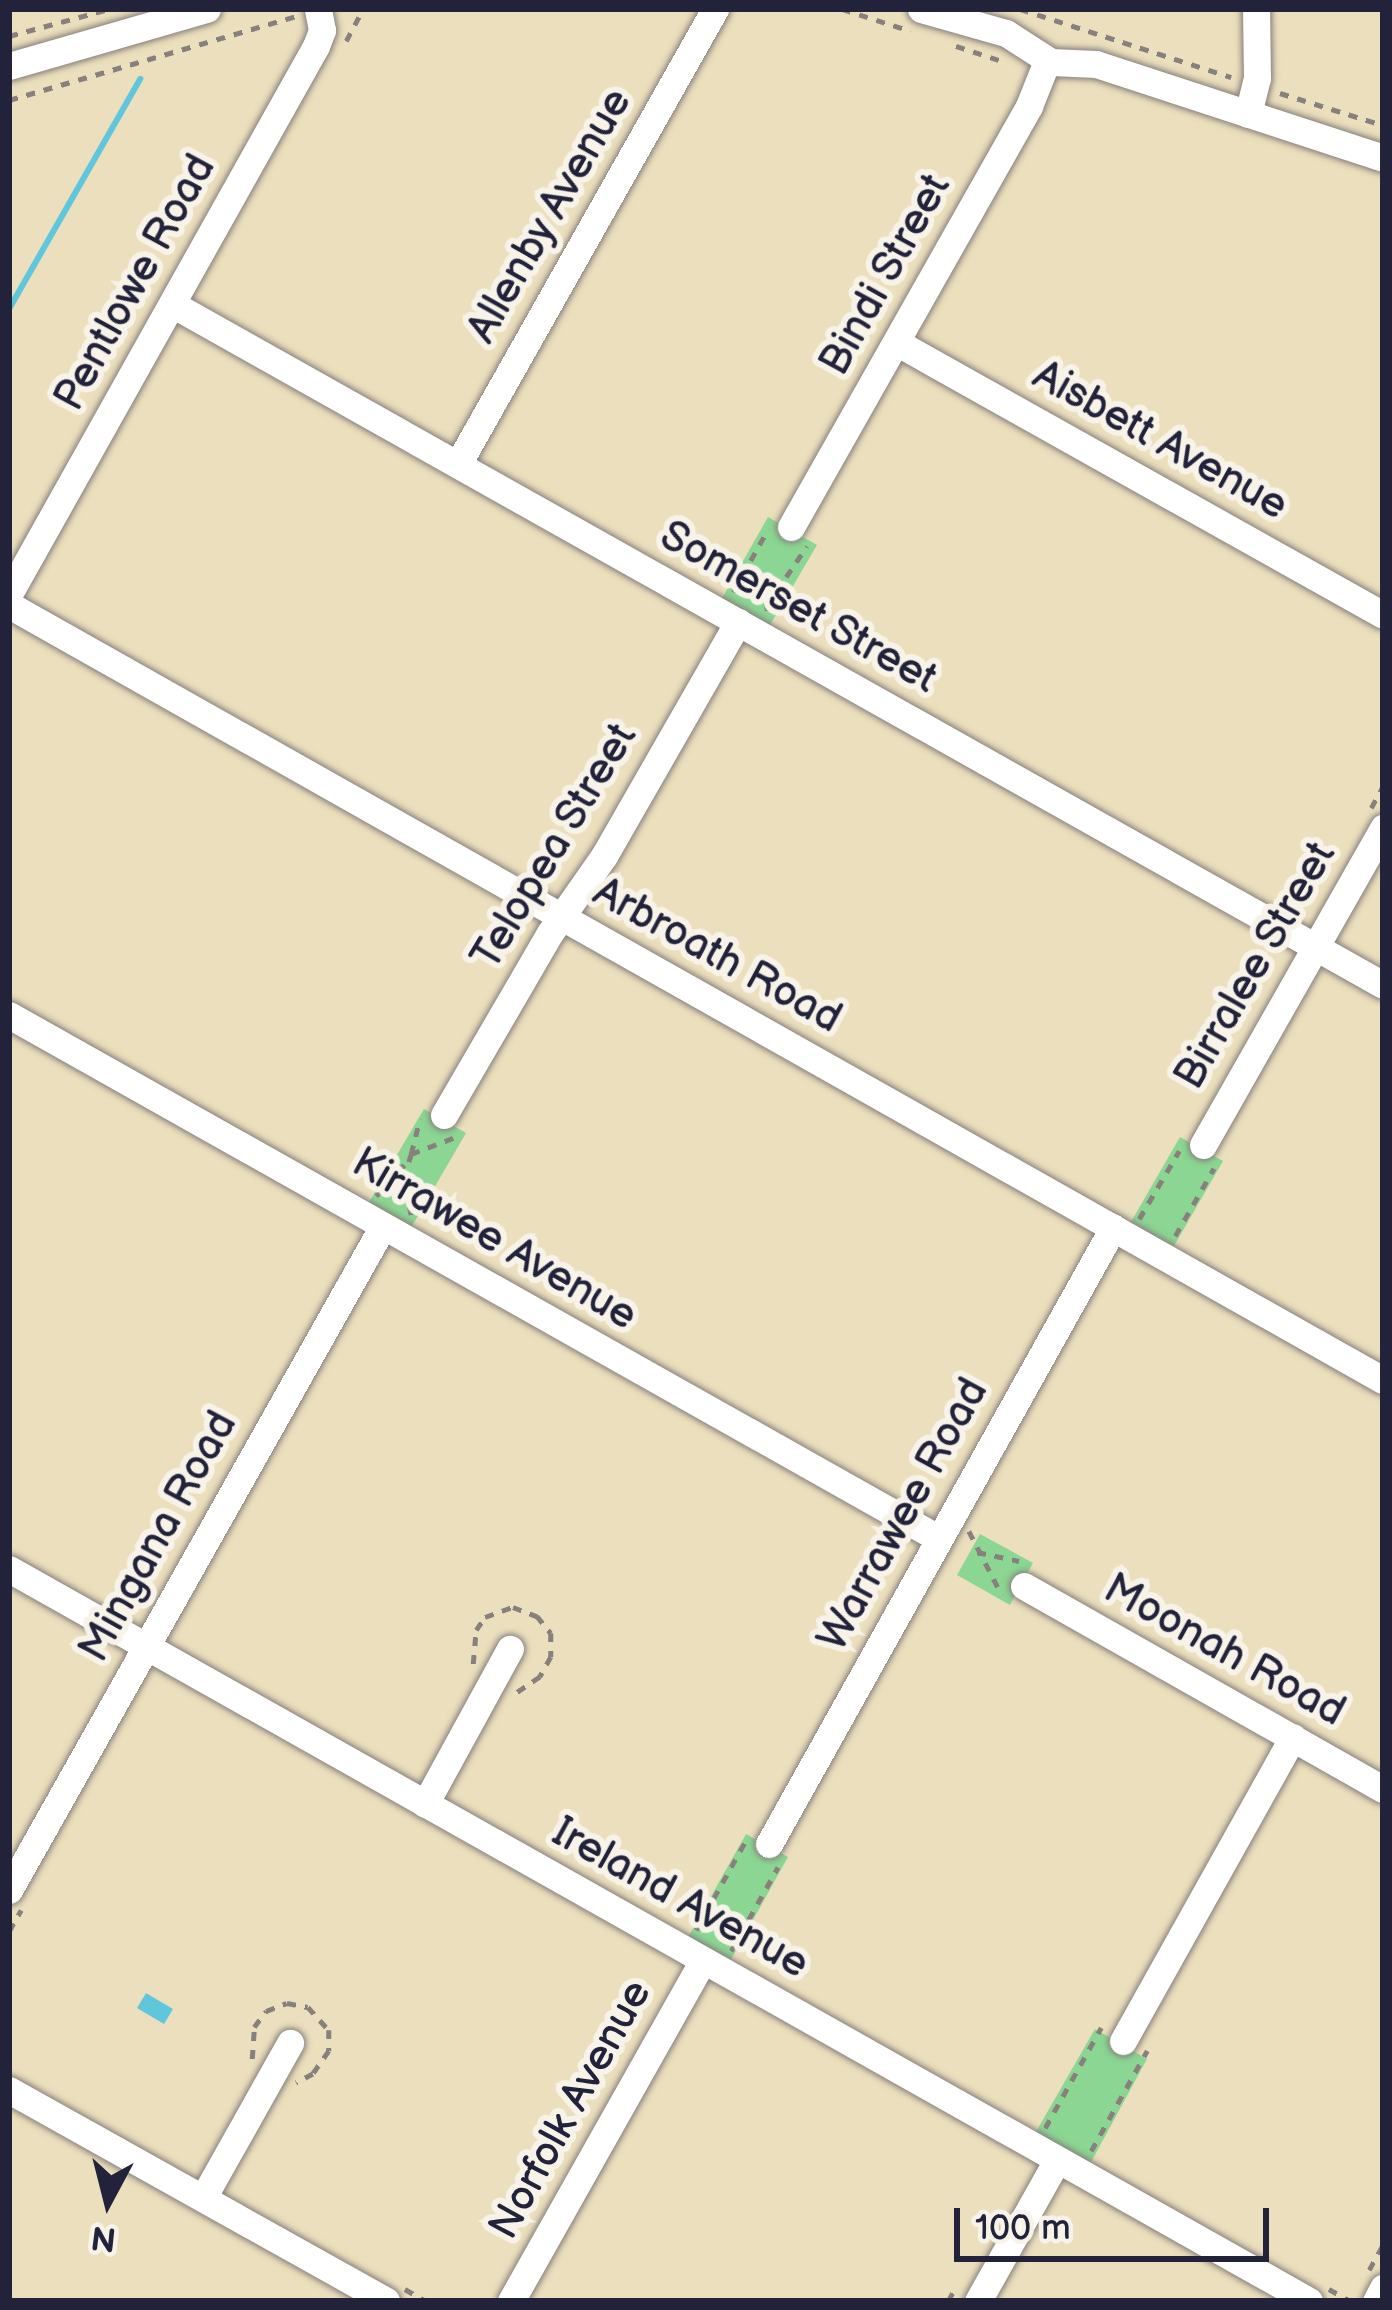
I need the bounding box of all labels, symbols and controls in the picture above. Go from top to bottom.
street label: Allenby Avenue [456,79,644,353]
street label: Pentlowe Road [45,146,227,420]
street label: Bindi Street [810,165,962,385]
street label: Aisbett Avenue [1024,350,1296,532]
street label: Somerset Street [651,511,945,705]
street label: Telopea Street [462,715,648,979]
street label: Birralee Street [1165,833,1347,1099]
street label: Arbroath Road [584,867,850,1045]
street label: Kirrawee Avenue [343,1138,645,1342]
street label: Warrawee Road [808,1370,1000,1660]
street label: Mingana Road [70,1403,248,1671]
street label: Moonah Road [1095,1564,1353,1738]
street label: Ireland Avenue [543,1808,817,1990]
street label: Norfolk Avenue [479,1972,663,2248]
north arrow [48,2142,168,2262]
scale bar [960,2184,1275,2258]
text: 100 m [975,2207,1071,2250]
text: N [89,2216,118,2259]

